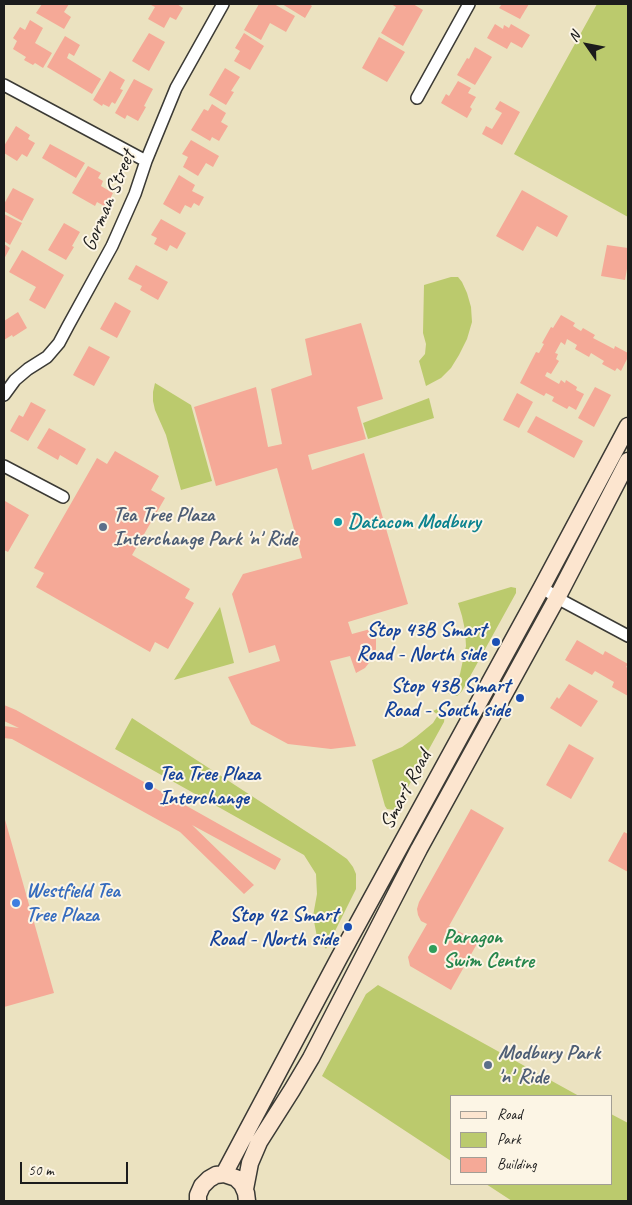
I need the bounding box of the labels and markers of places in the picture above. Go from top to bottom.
place label: Tea Tree Plaza Interchange Park 'n' Ride [113,502,297,552]
place label: Datacom Modbury [348,509,481,535]
marker: Datacom Modbury [332,516,344,528]
marker: Tea Tree Plaza Interchange Park 'n' Ride [97,521,109,533]
place label: Stop 43B Smart Road - North side [356,617,486,667]
marker: Stop 43B Smart Road - North side [490,636,502,648]
place label: Stop 43B Smart Road - South side [383,673,510,723]
marker: Stop 43B Smart Road - South side [514,692,526,704]
place label: Tea Tree Plaza Interchange [159,761,260,811]
marker: Tea Tree Plaza Interchange [143,780,155,792]
place label: Westfield Tea Tree Plaza [26,878,120,928]
marker: Westfield Tea Tree Plaza [10,897,22,909]
place label: Stop 42 Smart Road - North side [208,902,338,952]
marker: Stop 42 Smart Road - North side [342,921,354,933]
place label: Paragon Swim Centre [443,924,534,974]
marker: Paragon Swim Centre [427,943,439,955]
place label: Modbury Park 'n' Ride [498,1040,600,1090]
marker: Modbury Park 'n' Ride [482,1059,494,1071]

